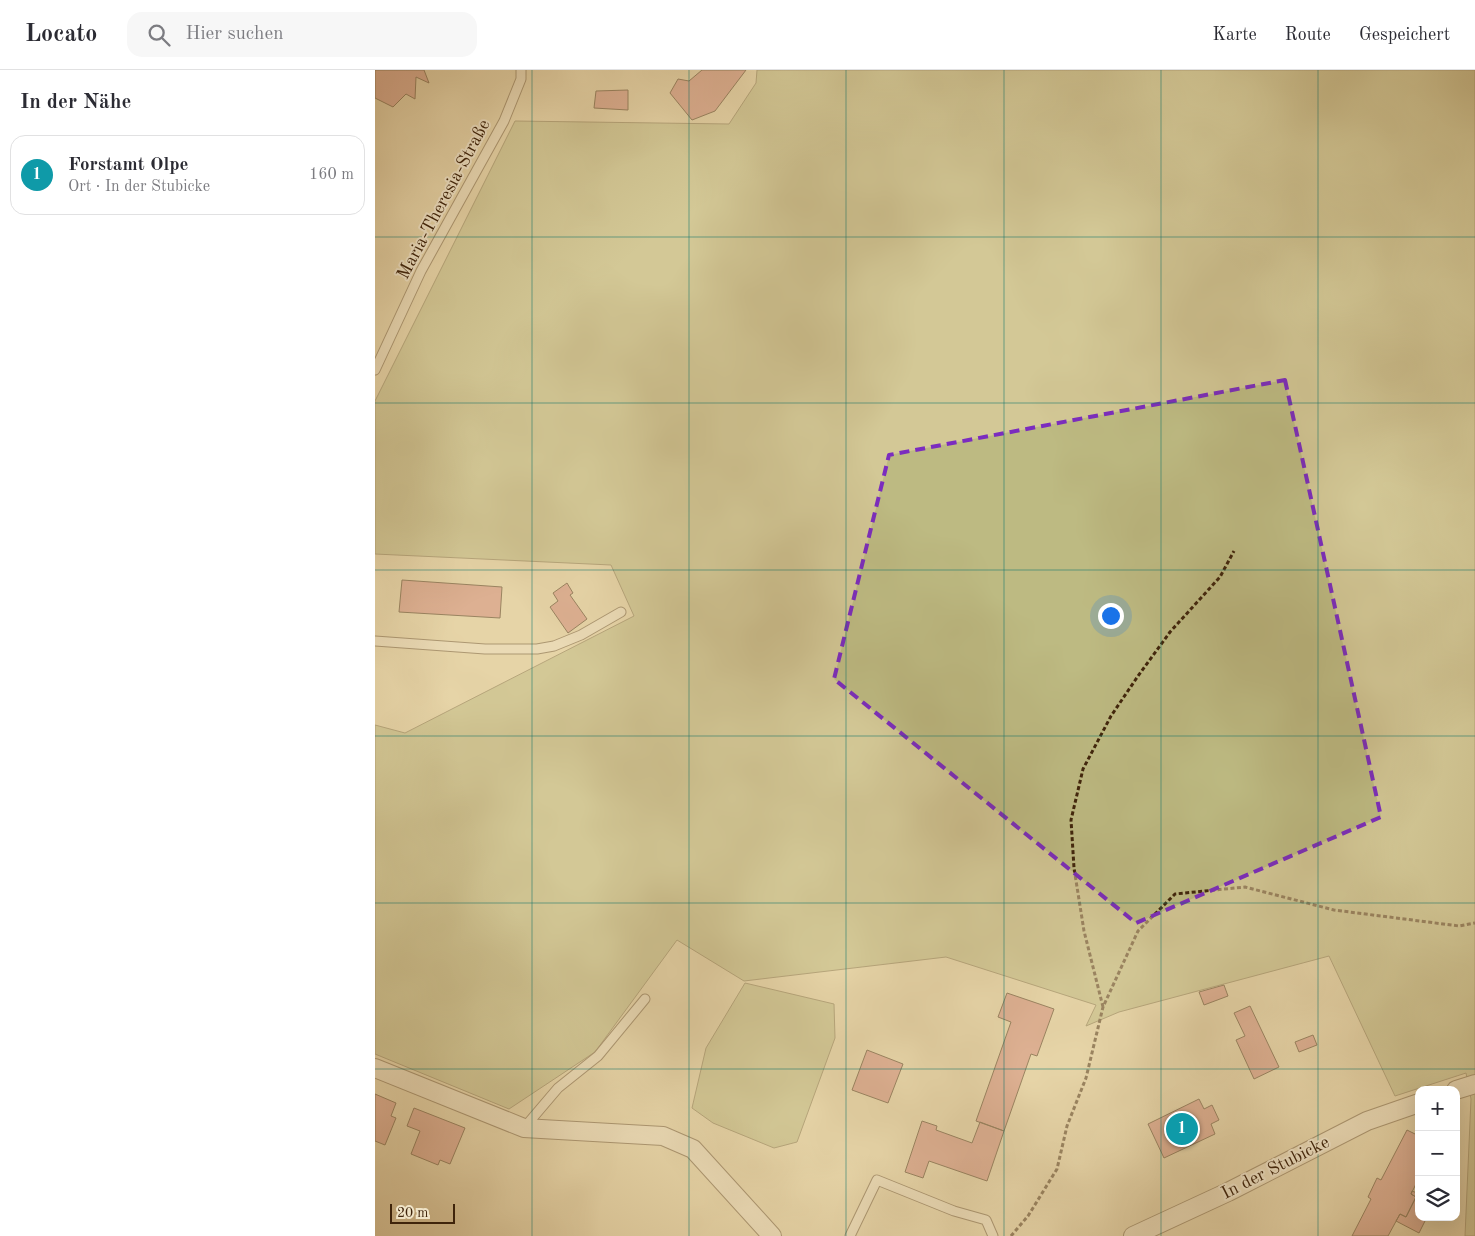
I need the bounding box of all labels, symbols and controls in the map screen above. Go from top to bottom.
search box [127,12,477,57]
icon: search [145,21,173,49]
text: Locato [25,23,97,47]
text: Hier suchen [185,25,283,44]
text: Karte [1212,26,1257,44]
text: Route [1285,26,1331,44]
text: Gespeichert [1359,26,1450,44]
text: In der Nähe [20,92,131,113]
street label: Maria-Theresia-Straße [394,117,494,282]
text: Forstamt Olpe [68,156,189,175]
text: 1 [32,167,42,183]
text: 160 m [309,167,354,183]
text: Ort · In der Stubicke [68,179,210,195]
your location [1098,603,1124,629]
map controls [1415,1086,1460,1221]
button: + [1415,1086,1460,1131]
pin: 1 [1166,1110,1198,1148]
button: − [1415,1131,1460,1176]
street label: In der Stubicke [1219,1133,1332,1203]
button: layers [1415,1176,1460,1221]
scale bar [390,1201,455,1224]
text: 20 m [397,1206,428,1220]

